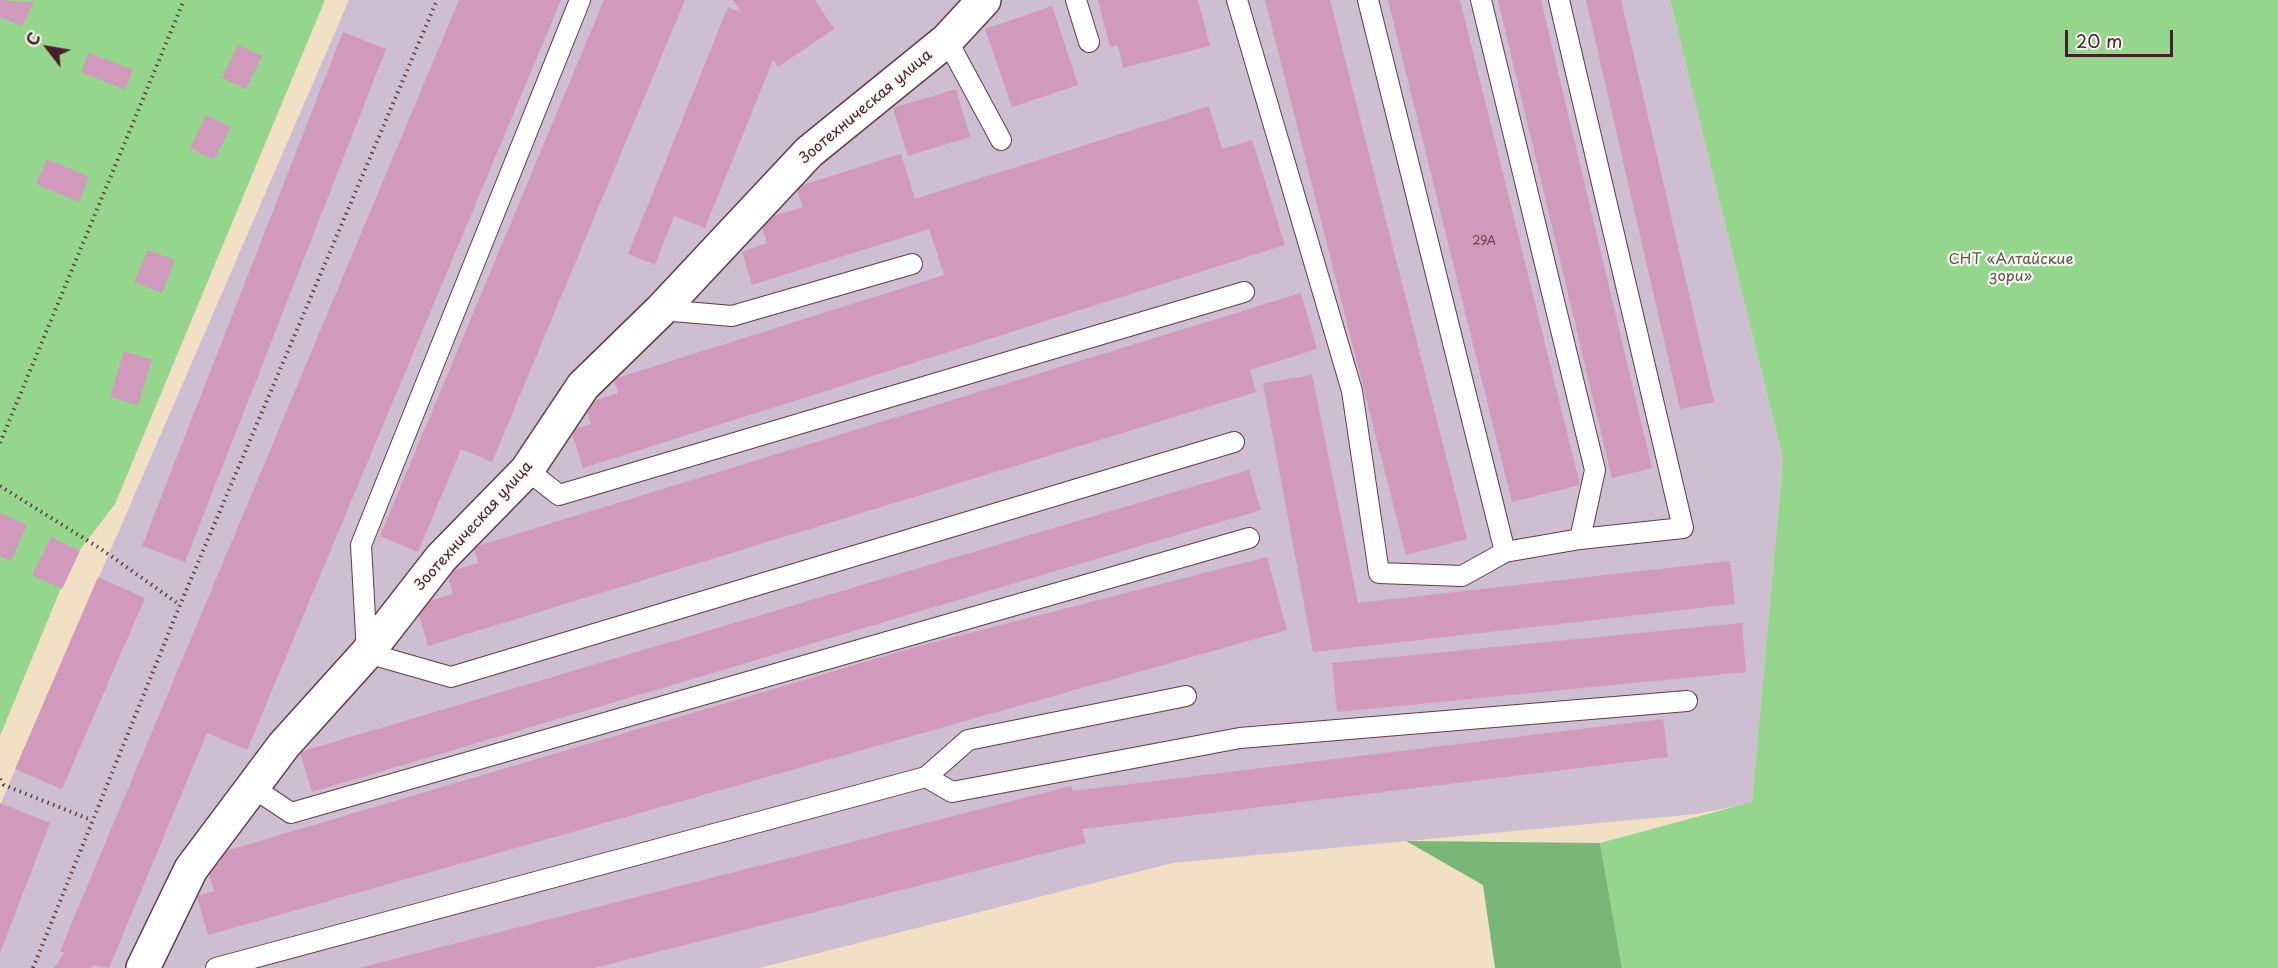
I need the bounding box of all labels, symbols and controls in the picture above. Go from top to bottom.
north arrow [18,18,78,78]
scale bar [2068,18,2176,56]
text: С [19,27,46,50]
text: 20 m [2076,27,2122,54]
street label: Зоотехническая улица [796,46,936,168]
house number: 29А [1472,235,1496,249]
park label: СНТ «Алтайские зори» [1949,251,2073,286]
street label: Зоотехническая улица [411,458,537,594]

